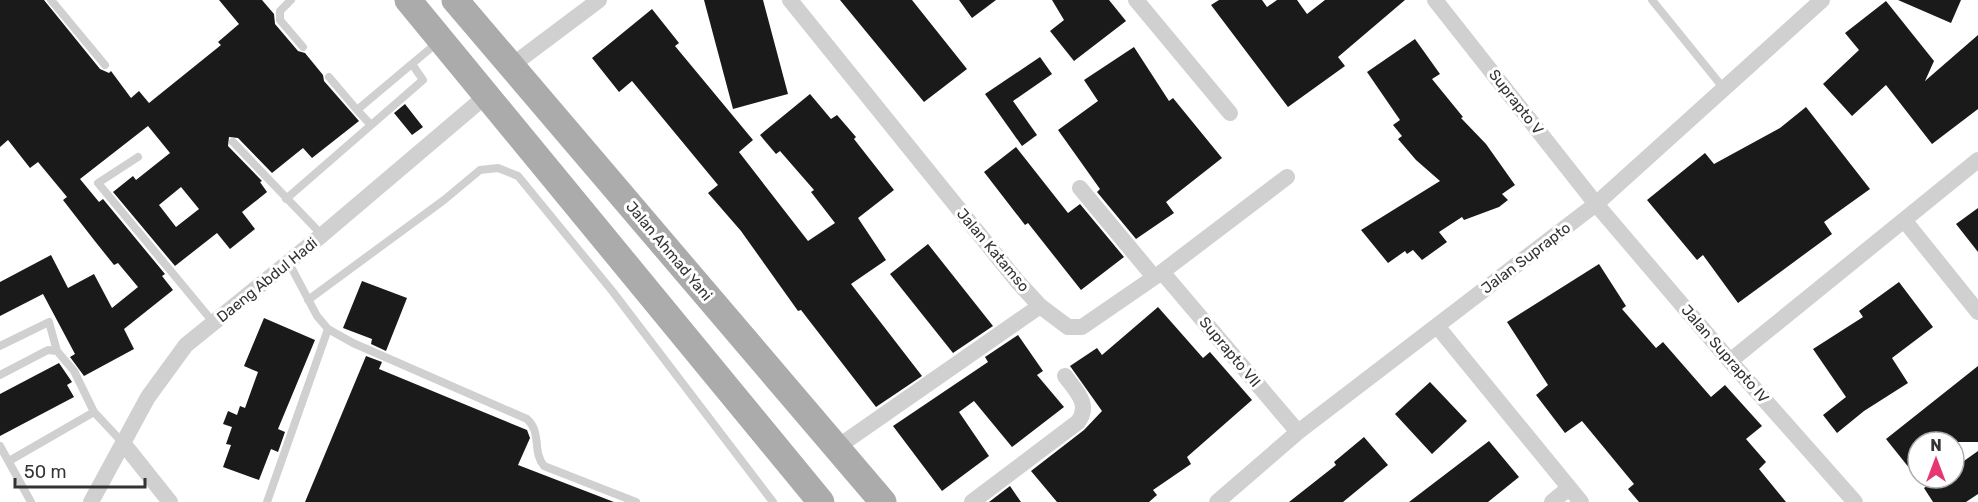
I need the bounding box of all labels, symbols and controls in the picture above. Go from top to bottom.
street label: Suprapto V [1485,66,1547,138]
street label: Jalan Ahmad Yani [622,198,716,304]
street label: Jalan Katamso [953,205,1033,295]
street label: Jalan Suprapto [1478,219,1574,297]
street label: Daeng Abdul Hadi [213,234,321,326]
street label: Jalan Suprapto IV [1677,301,1773,407]
street label: Suprapto VII [1196,313,1264,391]
north arrow [1906,430,1966,490]
text: N [1930,436,1942,455]
scale bar [15,451,146,489]
text: 50 m [24,461,67,483]

